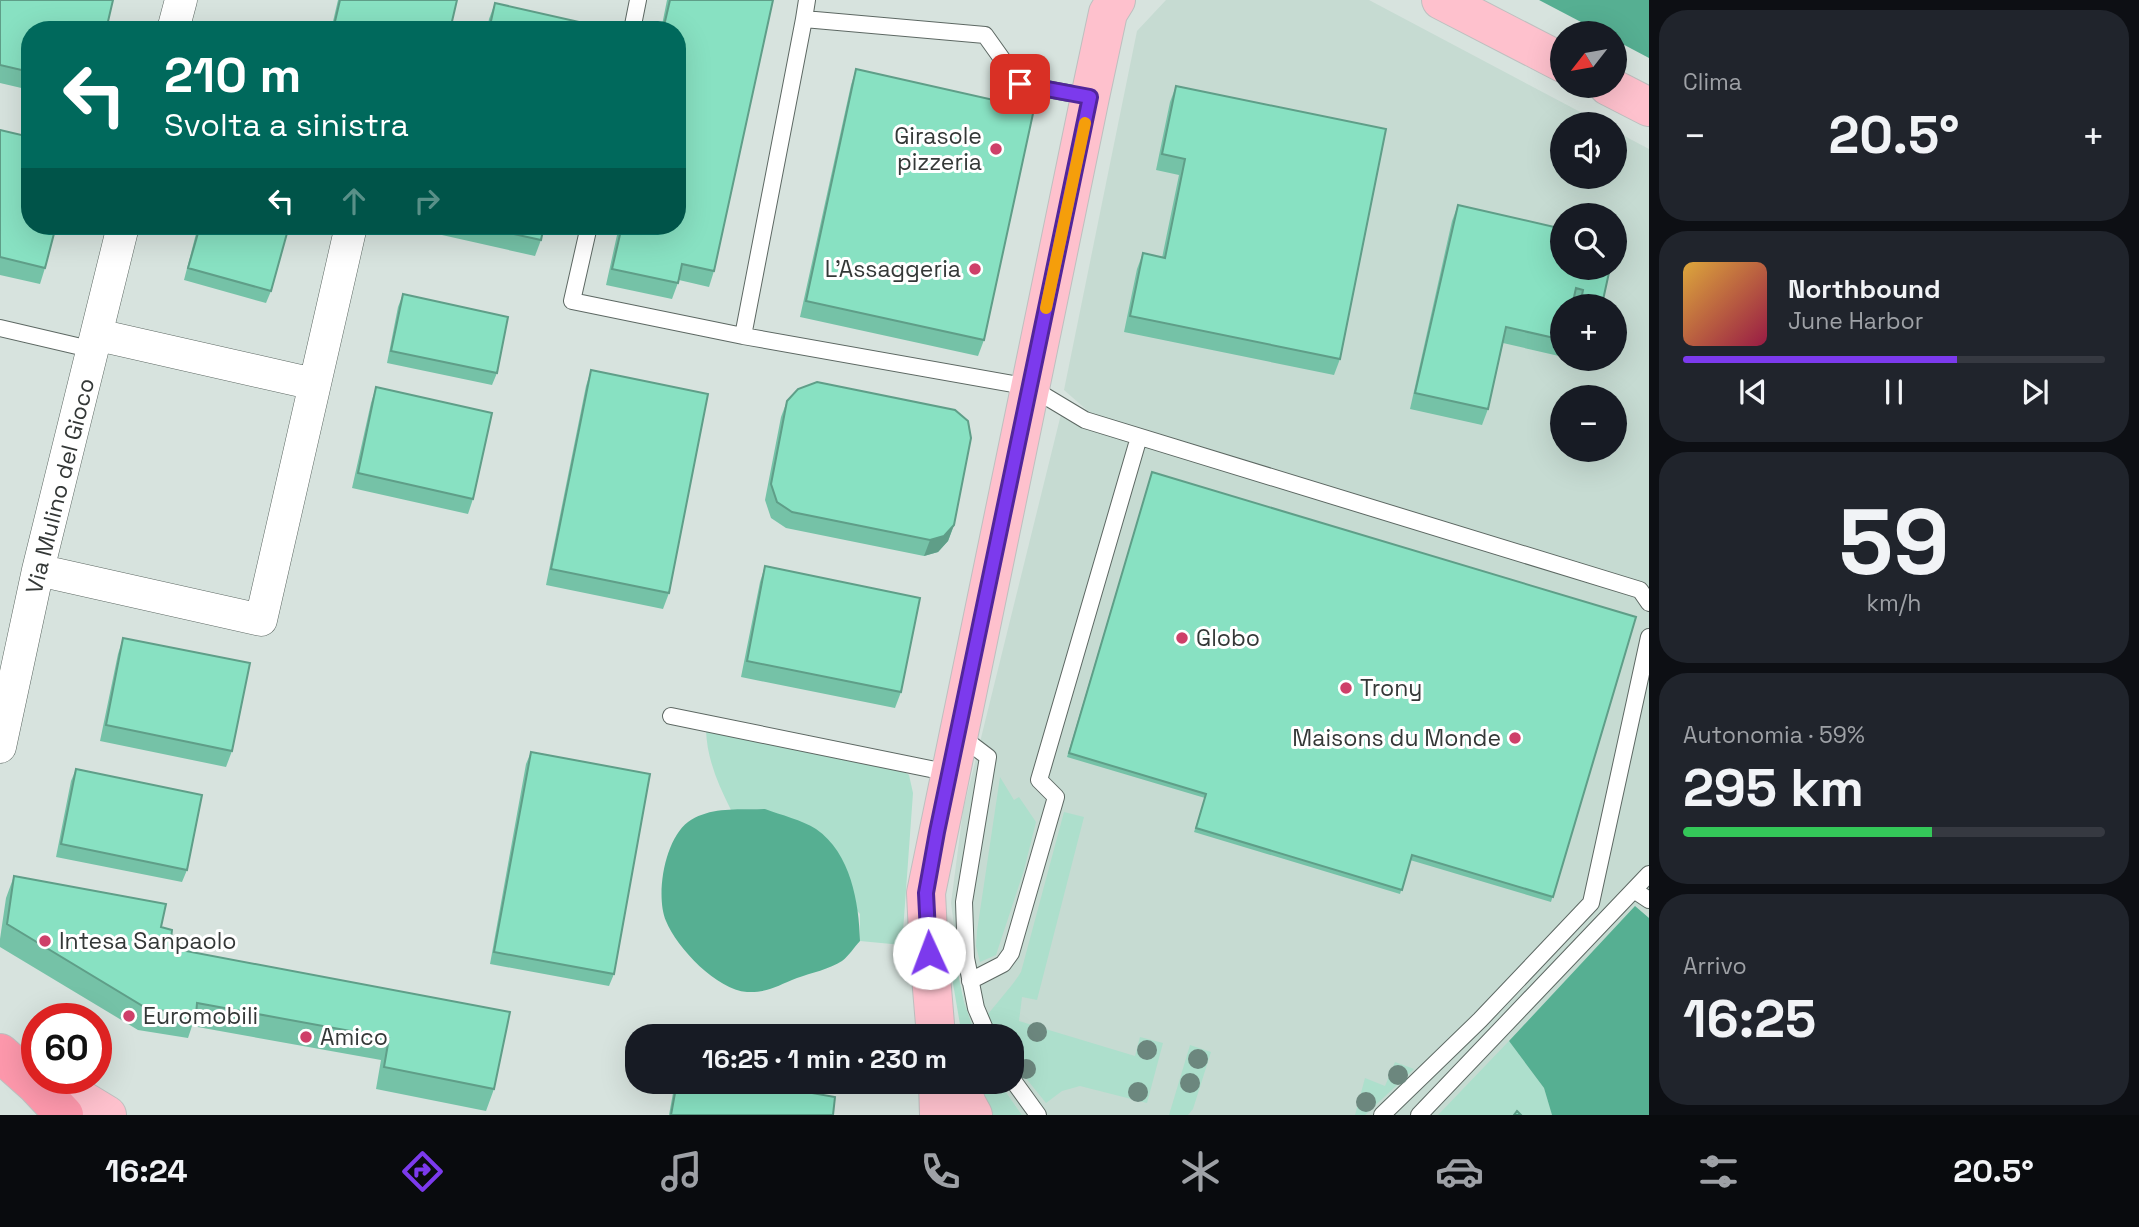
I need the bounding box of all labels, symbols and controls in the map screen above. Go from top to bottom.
north arrow [1550,21,1628,98]
map controls [1550,21,1627,462]
text: 210 m [164,44,301,106]
icon: left [49,49,140,140]
pin [990,54,1050,114]
icon: arrive [1001,65,1039,103]
text: Clima [1683,67,1742,97]
text: 20.5° [1828,102,1960,168]
text: Svolta a sinistra [164,105,409,145]
button: sound [1550,112,1627,189]
text: − [1683,112,1707,160]
text: + [2081,112,2105,160]
place label: Girasole pizzeria [894,121,982,177]
marker: Girasole pizzeria [988,141,1004,157]
icon: left [262,182,300,220]
icon: ahead [335,182,373,220]
icon: right [408,182,446,220]
button: search [1550,203,1627,280]
place label: L'Assaggeria [825,254,961,284]
marker: L'Assaggeria [967,261,983,277]
text: Northbound [1788,272,1941,306]
button: + [1550,294,1627,371]
text: June Harbor [1788,306,1923,336]
icon: previous [1734,373,1772,411]
icon: pause [1875,373,1913,411]
icon: next [2016,373,2054,411]
street label: Via Mulino del Gioco [19,375,101,597]
button: − [1550,385,1627,462]
text: 59 [1839,484,1949,601]
text: km/h [1867,588,1921,618]
place label: Globo [1196,623,1260,653]
marker: Globo [1174,630,1190,646]
place label: Trony [1360,673,1422,703]
marker: Trony [1338,680,1354,696]
text: Autonomia · 59% [1683,720,1865,750]
place label: Maisons du Monde [1292,723,1501,753]
marker: Maisons du Monde [1507,730,1523,746]
text: 295 km [1683,755,1864,821]
position arrow [892,916,966,990]
place label: Intesa Sanpaolo [59,926,237,956]
marker: Intesa Sanpaolo [37,933,53,949]
text: Arrivo [1683,951,1747,981]
text: 16:25 [1683,986,1816,1052]
place label: Euromobili [143,1001,258,1031]
speed limit sign: 60 [21,1003,112,1094]
marker: Euromobili [121,1008,137,1024]
place label: Amico [320,1022,388,1052]
marker: Amico [298,1029,314,1045]
text: 16:25 · 1 min · 230 m [702,1042,947,1076]
icon: directions [398,1147,447,1196]
icon: music [657,1147,706,1196]
icon: phone [916,1147,965,1196]
icon: climate [1176,1147,1225,1196]
icon: car [1435,1147,1484,1196]
icon: filters [1694,1147,1743,1196]
text: 16:24 [105,1151,188,1191]
text: 20.5° [1953,1151,2034,1191]

